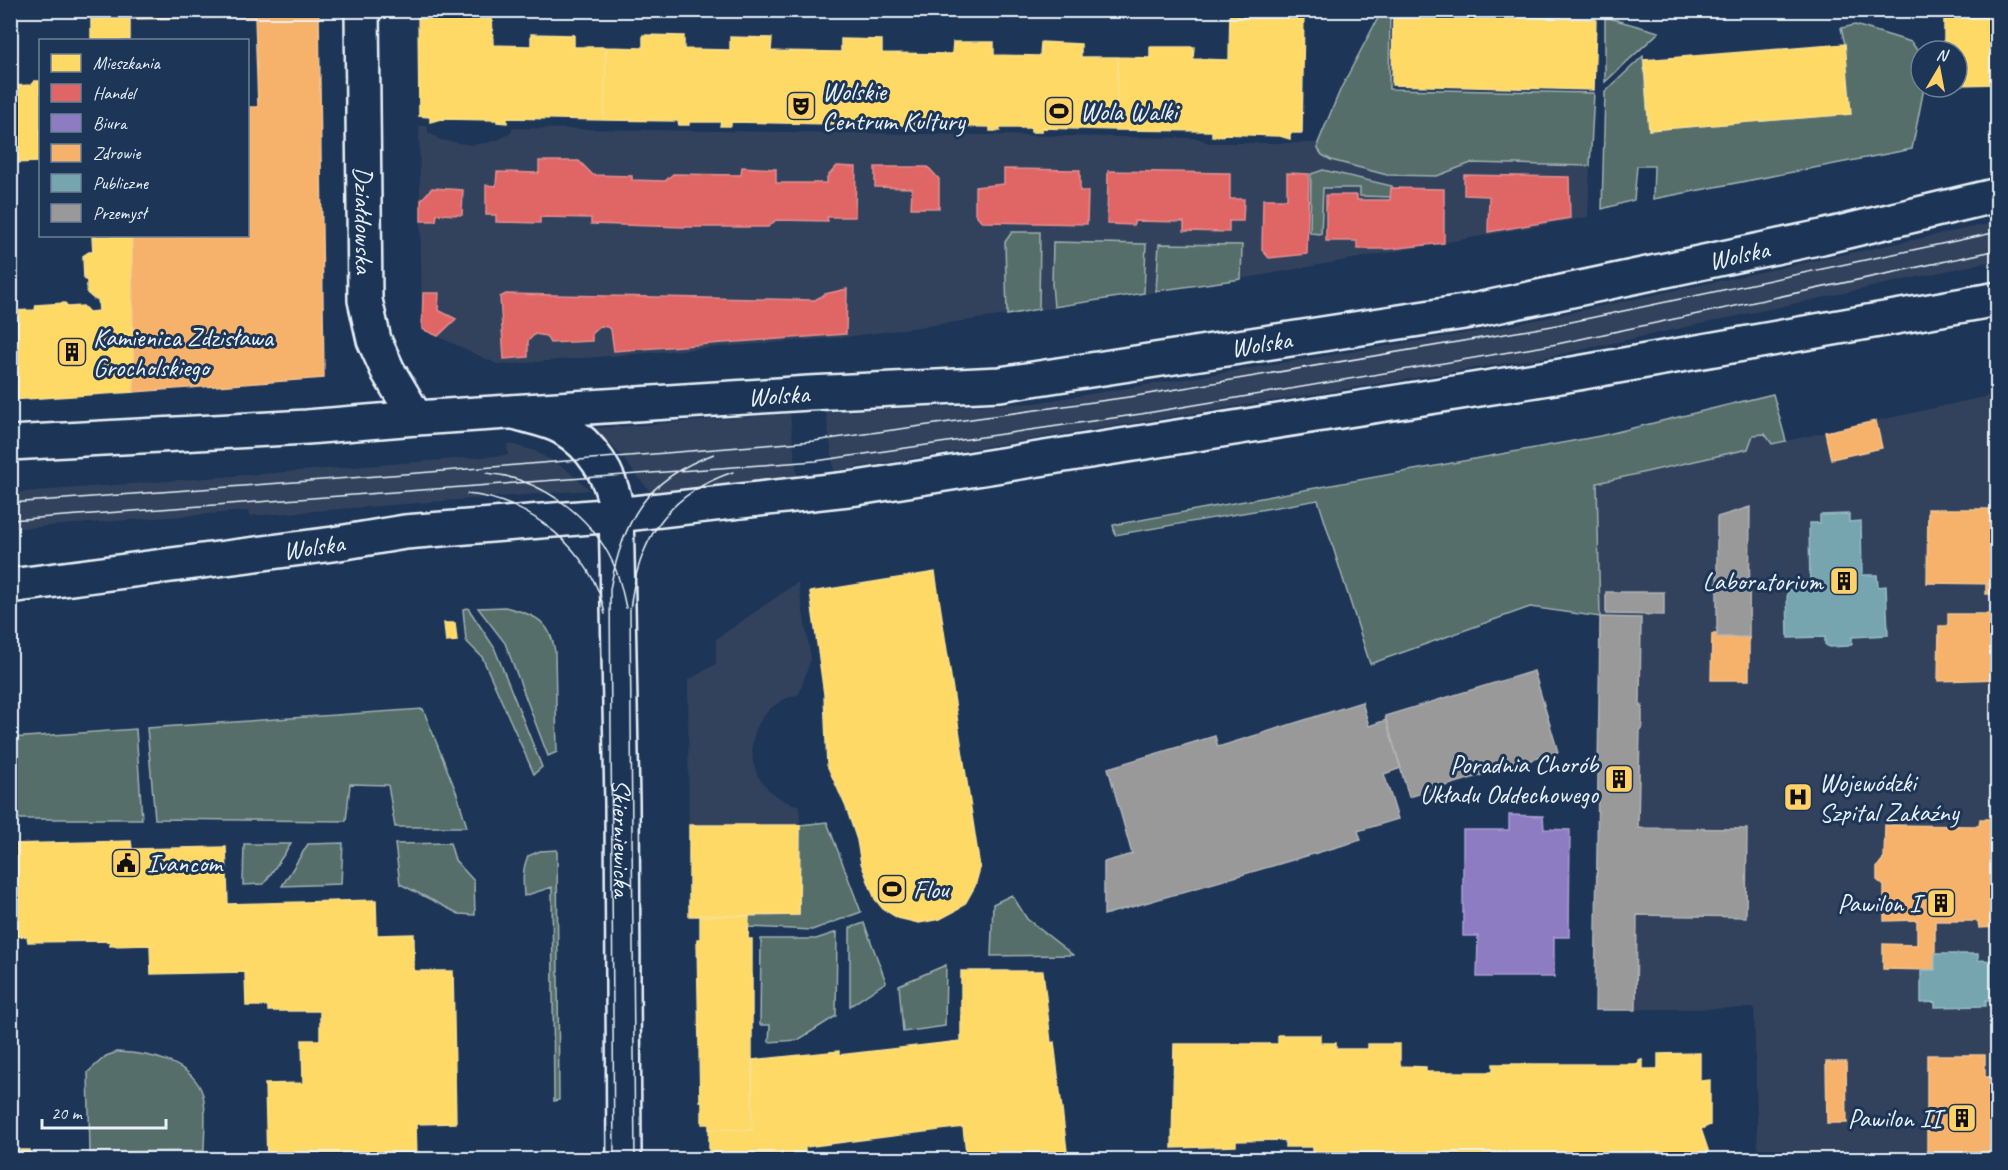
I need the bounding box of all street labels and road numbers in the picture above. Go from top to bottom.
street label: Działdowska [347,166,381,275]
street label: Wolska [1705,232,1774,277]
street label: Wolska [1228,322,1295,364]
street label: Wolska [747,376,812,413]
street label: Wolska [281,526,348,567]
street label: Skierniewicka [605,779,639,899]

